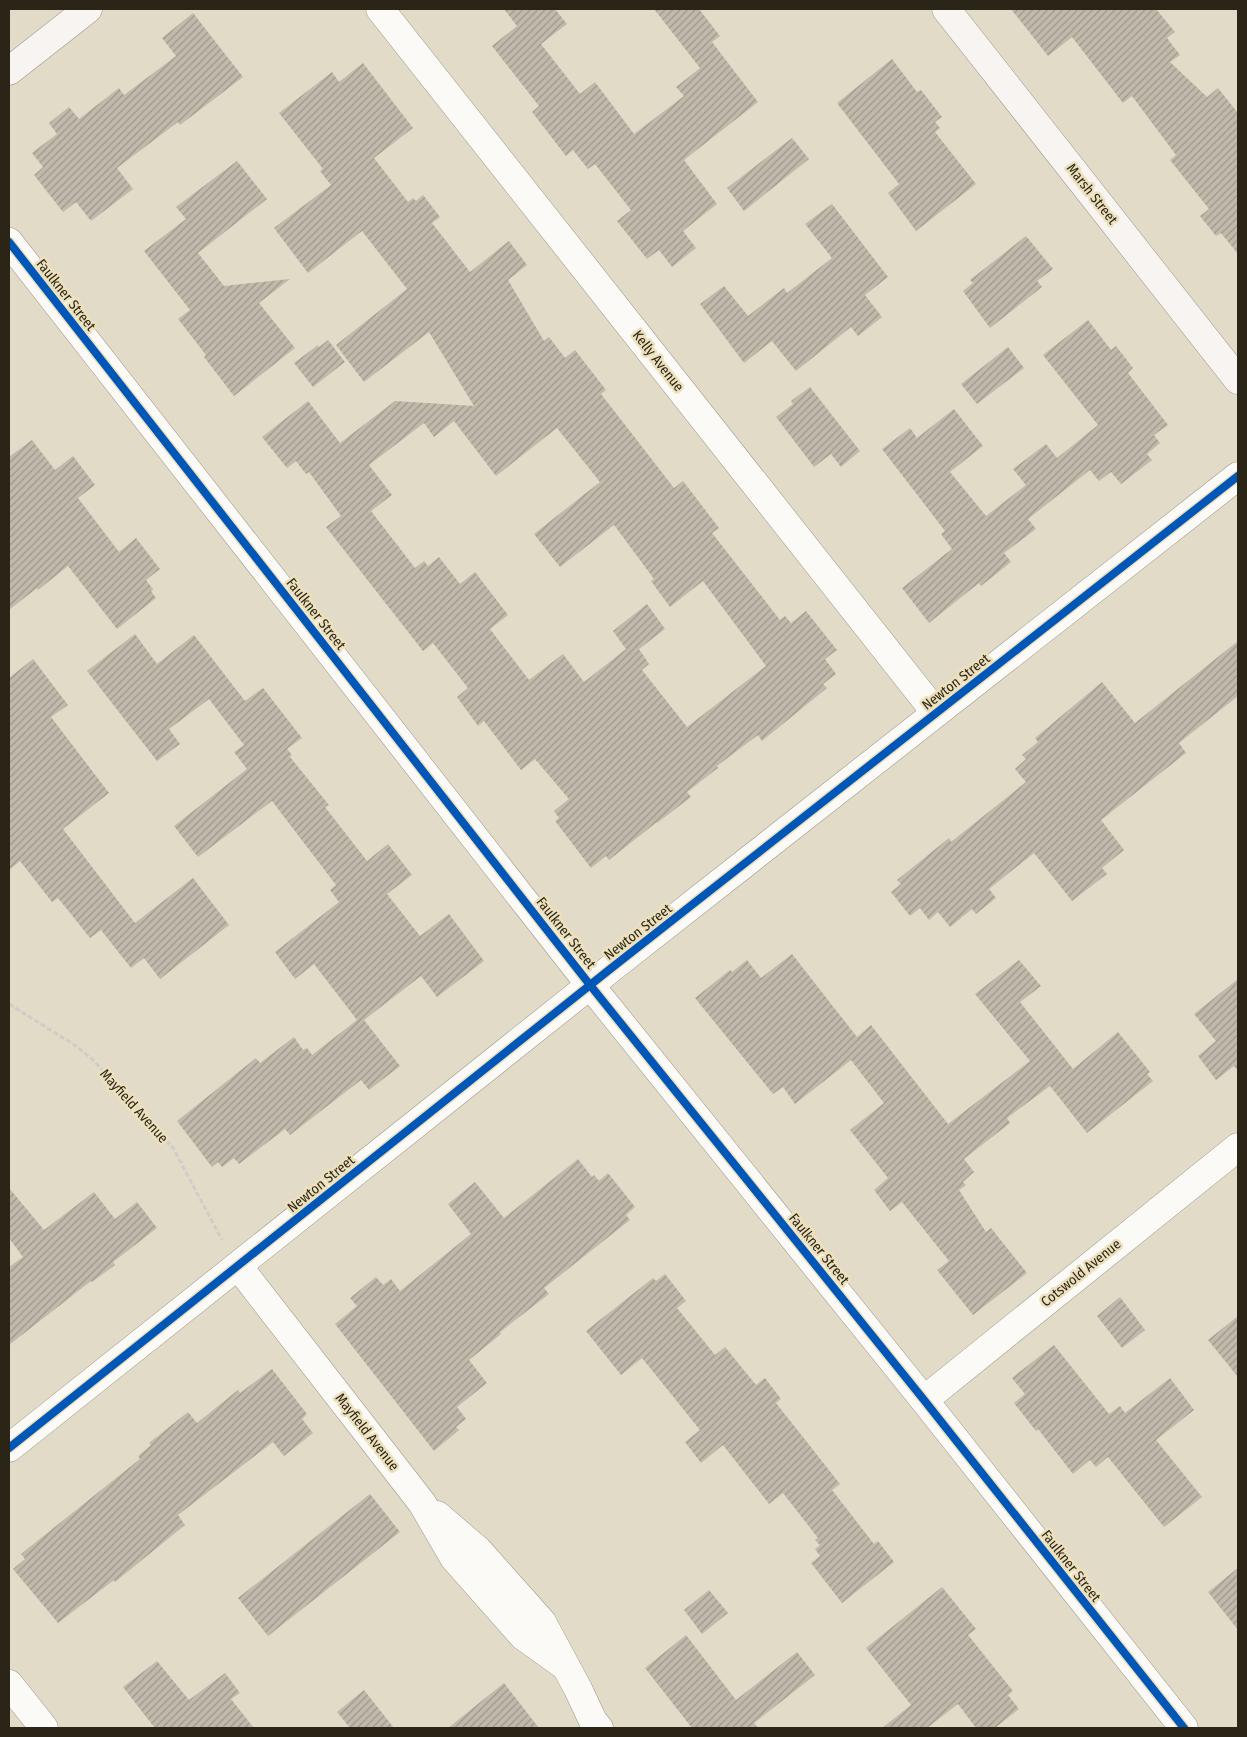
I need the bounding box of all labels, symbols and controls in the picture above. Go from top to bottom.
street label: Marsh Street [1063,160,1121,228]
street label: Faulkner Street [33,256,100,335]
street label: Kelly Avenue [629,327,687,395]
street label: Faulkner Street [283,575,350,654]
street label: Newton Street [919,650,994,714]
street label: Faulkner Street [533,894,600,973]
street label: Newton Street [601,900,676,964]
street label: Mayfield Avenue [96,1066,172,1147]
street label: Newton Street [284,1152,358,1216]
street label: Faulkner Street [785,1210,853,1288]
street label: Cotswold Avenue [1038,1236,1124,1310]
street label: Mayfield Avenue [331,1390,403,1474]
street label: Faulkner Street [1038,1527,1105,1606]

